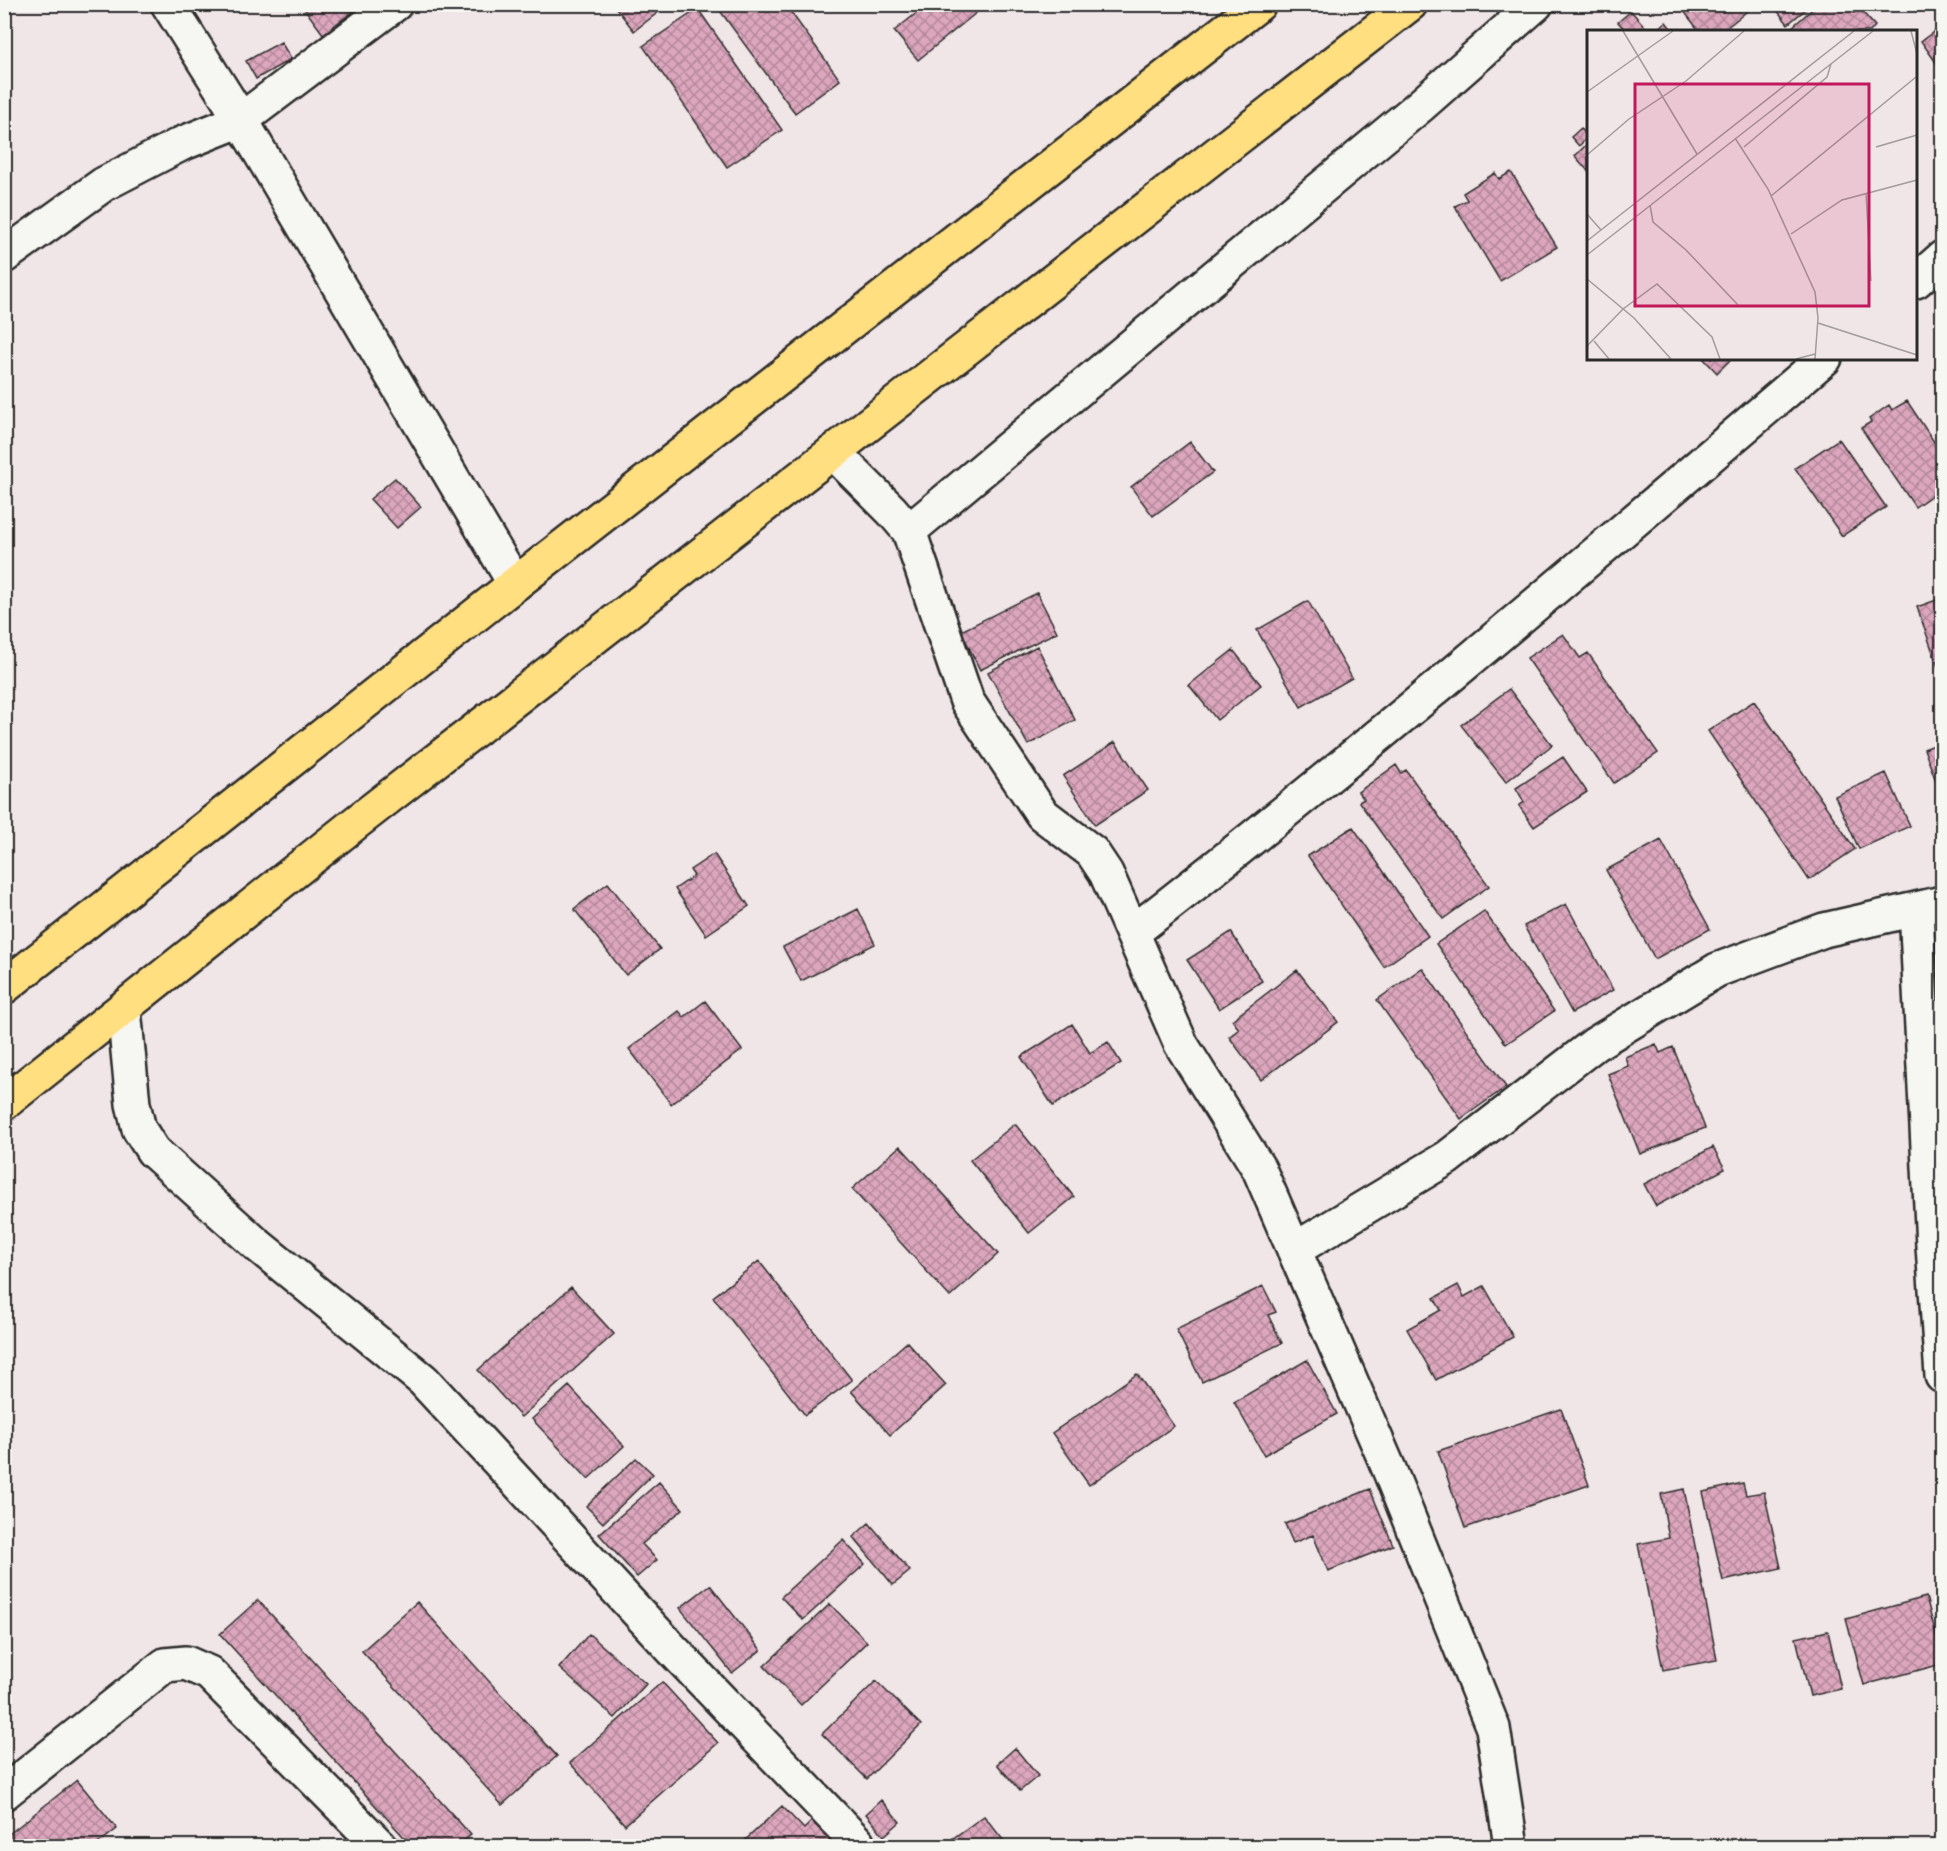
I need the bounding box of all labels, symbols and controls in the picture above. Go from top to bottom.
inset map [1587,30,1917,360]

